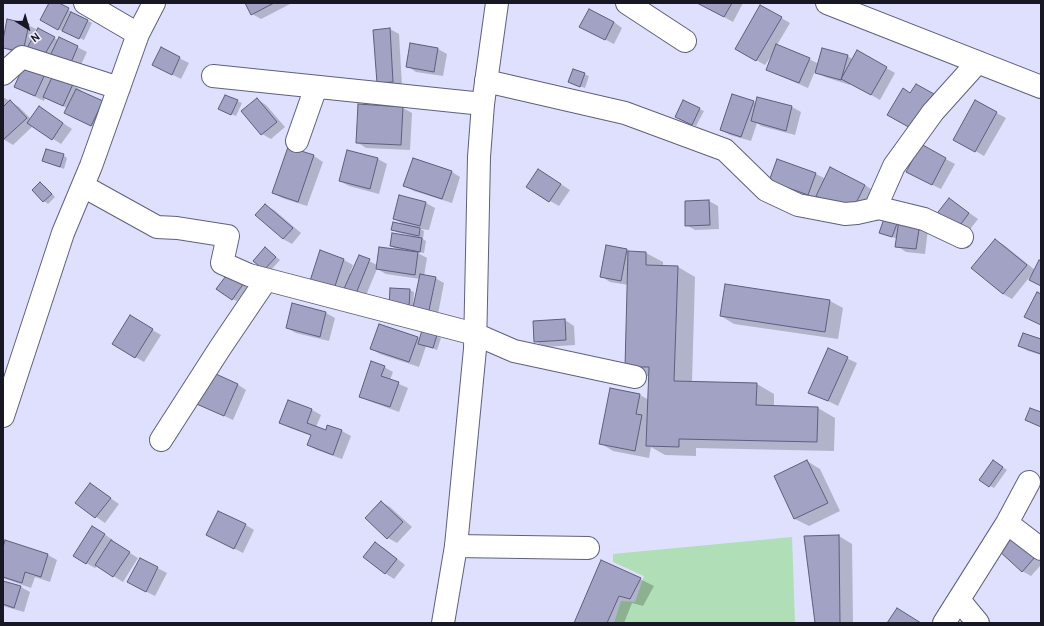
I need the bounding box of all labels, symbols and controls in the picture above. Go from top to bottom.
north arrow [8,8,48,48]
text: N [28,30,43,46]

